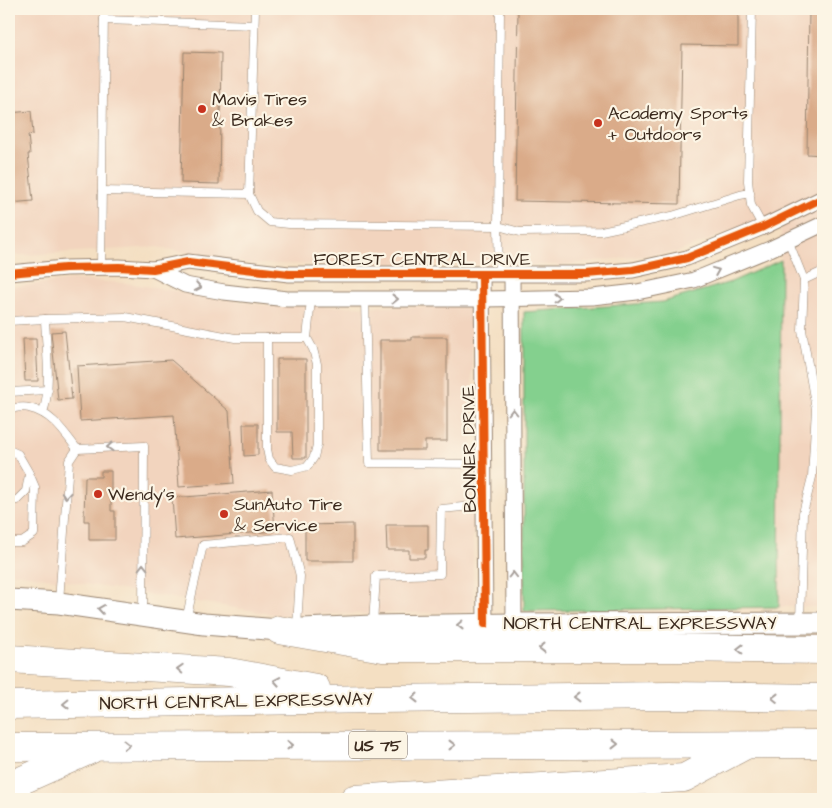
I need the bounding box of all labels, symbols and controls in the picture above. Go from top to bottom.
place label: Mavis Tires & Brakes [212,87,307,133]
place label: Academy Sports + Outdoors [608,101,748,147]
marker: Mavis Tires & Brakes [196,103,208,115]
marker: Academy Sports + Outdoors [592,117,604,129]
street label: FOREST CENTRAL DRIVE [313,247,531,272]
one-way arrow [711,267,720,277]
one-way arrow [194,282,202,292]
one-way arrow [554,293,561,303]
one-way arrow [391,294,399,304]
street label: BONNER DRIVE [456,385,483,513]
one-way arrow [507,408,518,416]
one-way arrow [106,442,114,453]
place label: Wendy's [108,482,175,508]
marker: Wendy's [92,488,104,500]
one-way arrow [61,491,72,499]
place label: SunAuto Tire & Service [234,492,343,538]
marker: SunAuto Tire & Service [218,508,230,520]
one-way arrow [138,563,148,570]
one-way arrow [508,571,519,579]
one-way arrow [97,605,105,615]
street label: NORTH CENTRAL EXPRESSWAY [503,611,777,636]
one-way arrow [455,619,463,630]
one-way arrow [538,643,546,653]
one-way arrow [735,643,743,654]
one-way arrow [176,664,184,674]
one-way arrow [273,676,282,686]
street label: NORTH CENTRAL EXPRESSWAY [99,687,373,716]
one-way arrow [573,692,580,702]
one-way arrow [770,692,778,703]
one-way arrow [410,693,418,703]
one-way arrow [61,699,69,709]
road number: US 75 [349,732,407,758]
one-way arrow [612,739,619,749]
one-way arrow [124,740,132,750]
one-way arrow [286,740,294,750]
one-way arrow [449,740,457,750]

